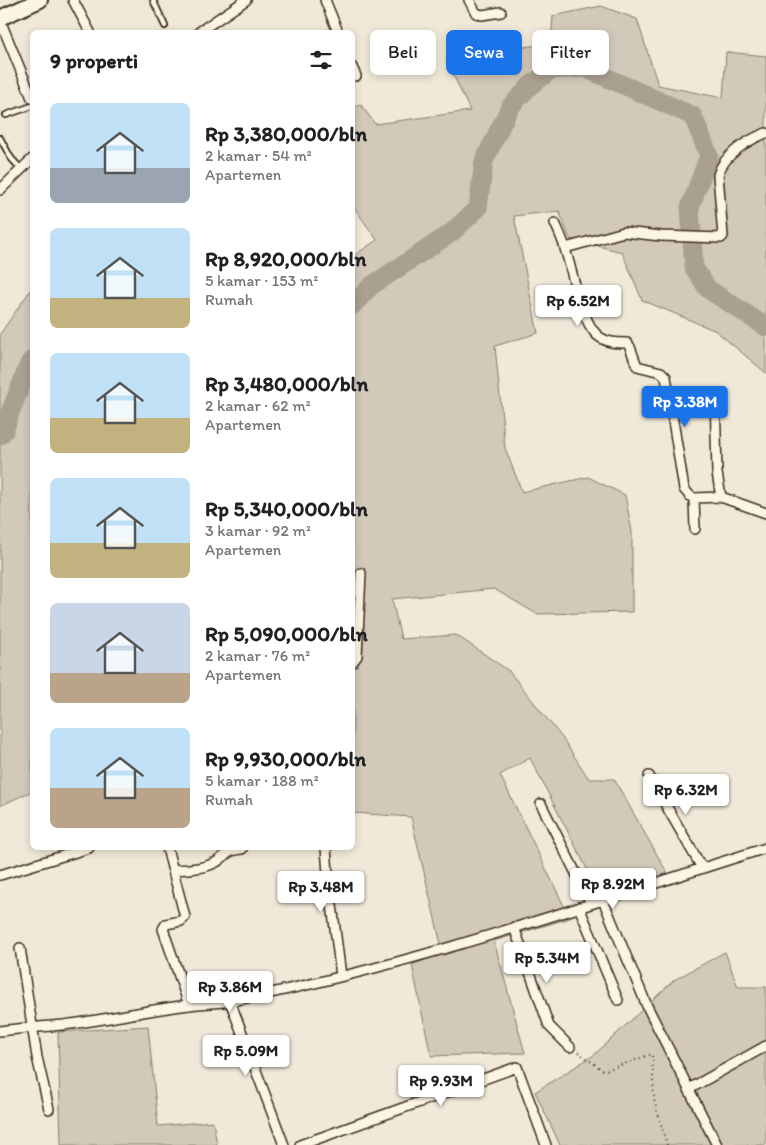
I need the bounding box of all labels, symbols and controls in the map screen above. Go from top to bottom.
chip: Beli [370,30,436,75]
chip: Sewa [446,30,522,75]
chip: Filter [532,30,609,75]
icon: filters [307,46,335,74]
text: 9 properti [50,48,138,73]
text: Rp 3,380,000/bln [205,121,367,146]
icon: home [90,123,150,183]
text: 2 kamar · 54 m² [205,146,312,165]
text: Apartemen [205,165,281,184]
text: Rp 8,920,000/bln [205,246,366,271]
icon: home [90,248,150,308]
text: 5 kamar · 153 m² [205,271,318,290]
pin: Rp 6.52M [526,284,630,327]
text: Rumah [205,290,253,309]
text: Rp 6.52M [546,291,610,310]
text: Rp 3,480,000/bln [205,371,368,396]
icon: home [90,373,150,433]
pin: Rp 3.38M [633,386,737,428]
text: Rp 3.38M [653,392,717,411]
text: 2 kamar · 62 m² [205,396,311,415]
text: Apartemen [205,415,281,434]
text: Rp 5,340,000/bln [205,496,368,521]
icon: home [90,498,150,558]
text: 3 kamar · 92 m² [205,521,311,540]
text: Apartemen [205,540,281,559]
text: Rp 5,090,000/bln [205,621,368,646]
icon: home [90,623,150,683]
text: 2 kamar · 76 m² [205,646,310,665]
text: Apartemen [205,665,281,684]
text: Rp 9,930,000/bln [205,746,366,771]
icon: home [90,748,150,808]
text: 5 kamar · 188 m² [205,771,319,790]
pin: Rp 6.32M [634,774,738,816]
text: Rp 6.32M [654,780,718,799]
text: Rumah [205,790,253,809]
pin: Rp 8.92M [561,868,665,910]
pin: Rp 3.48M [269,870,373,913]
text: Rp 8.92M [581,874,645,893]
text: Rp 3.48M [288,877,354,896]
pin: Rp 5.34M [495,942,599,984]
text: Rp 5.34M [515,948,579,967]
pin: Rp 3.86M [178,970,282,1013]
text: Rp 3.86M [198,977,262,996]
pin: Rp 5.09M [194,1034,298,1077]
text: Rp 5.09M [214,1041,278,1060]
pin: Rp 9.93M [389,1064,493,1107]
text: Rp 9.93M [409,1071,473,1090]

